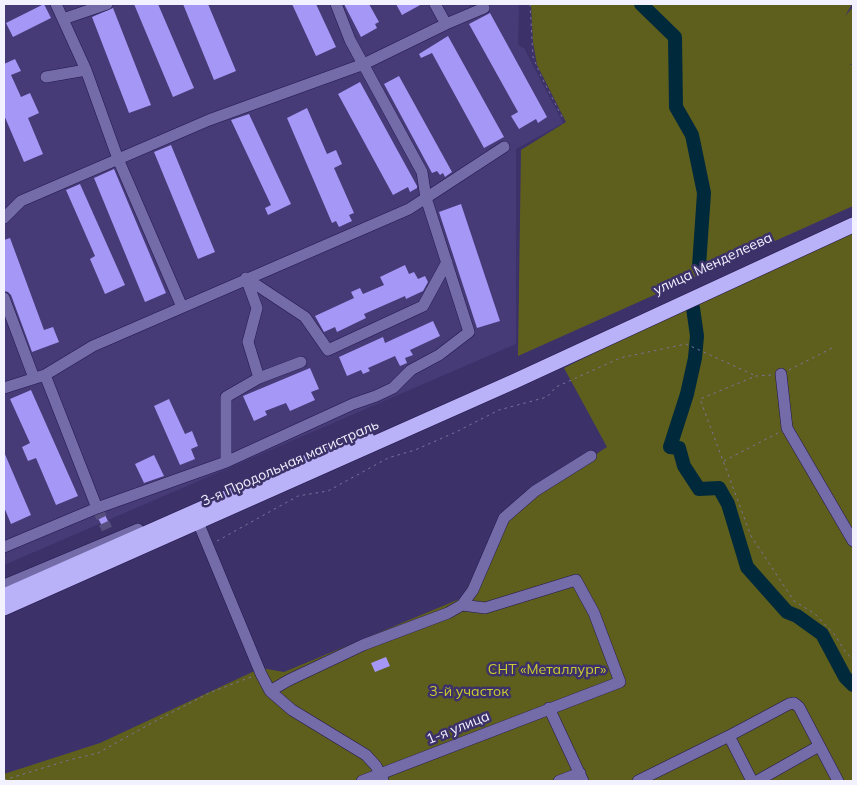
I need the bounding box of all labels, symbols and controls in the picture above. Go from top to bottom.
street label: улица Менделеева [651,229,775,299]
street label: 3-я Продольная магистраль [199,416,381,510]
park label: СНТ «Металлург» [488,662,606,678]
park label: 3-й участок [429,684,509,700]
street label: 1-я улица [424,708,492,748]

